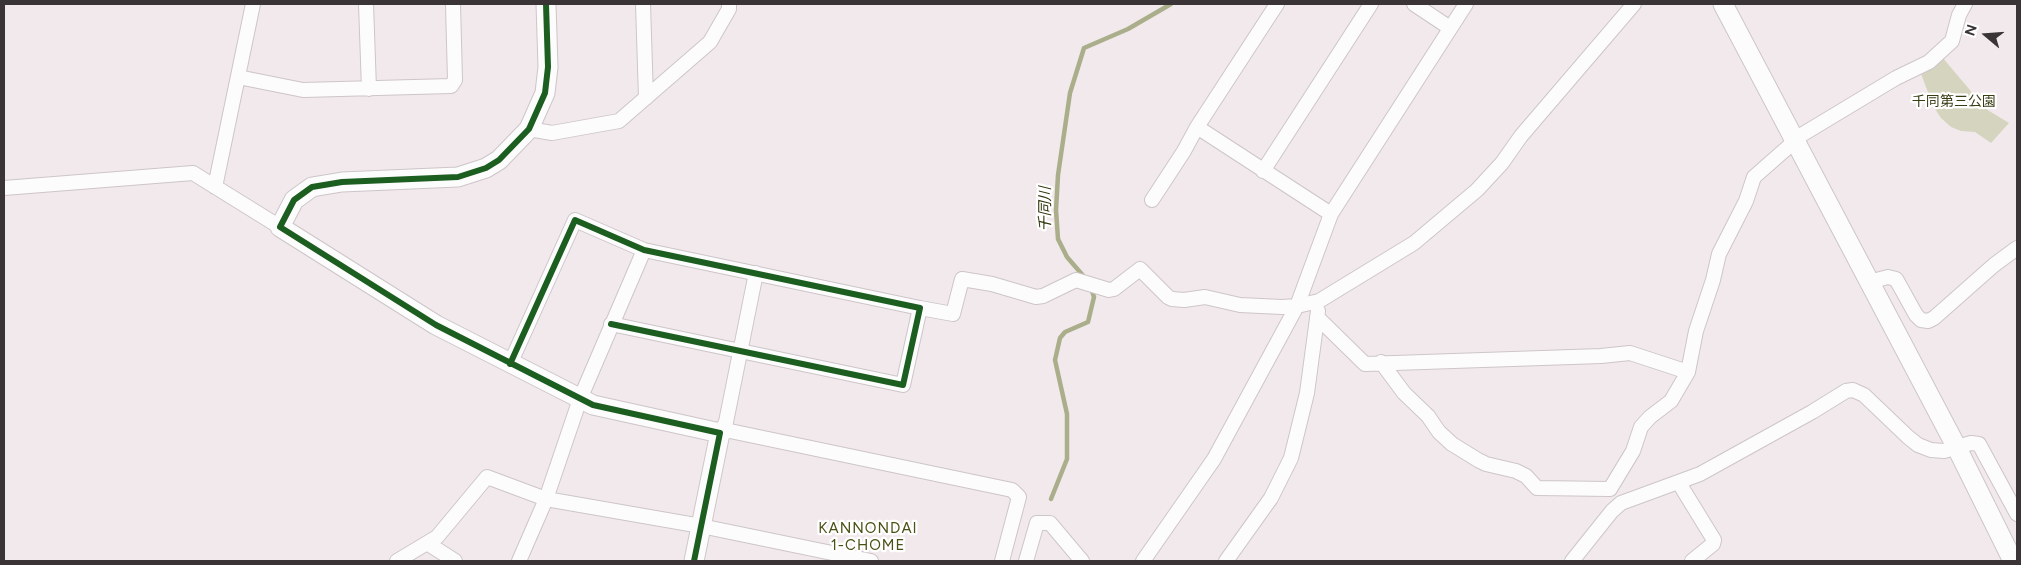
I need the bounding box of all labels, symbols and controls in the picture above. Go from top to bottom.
north arrow [1961,10,2011,60]
text: N [1961,22,1981,38]
park label: 千同第三公園 [1912,94,1996,110]
water label: 千同川 [1037,187,1055,231]
district label: KANNONDAI 1-CHOME [817,520,919,555]

